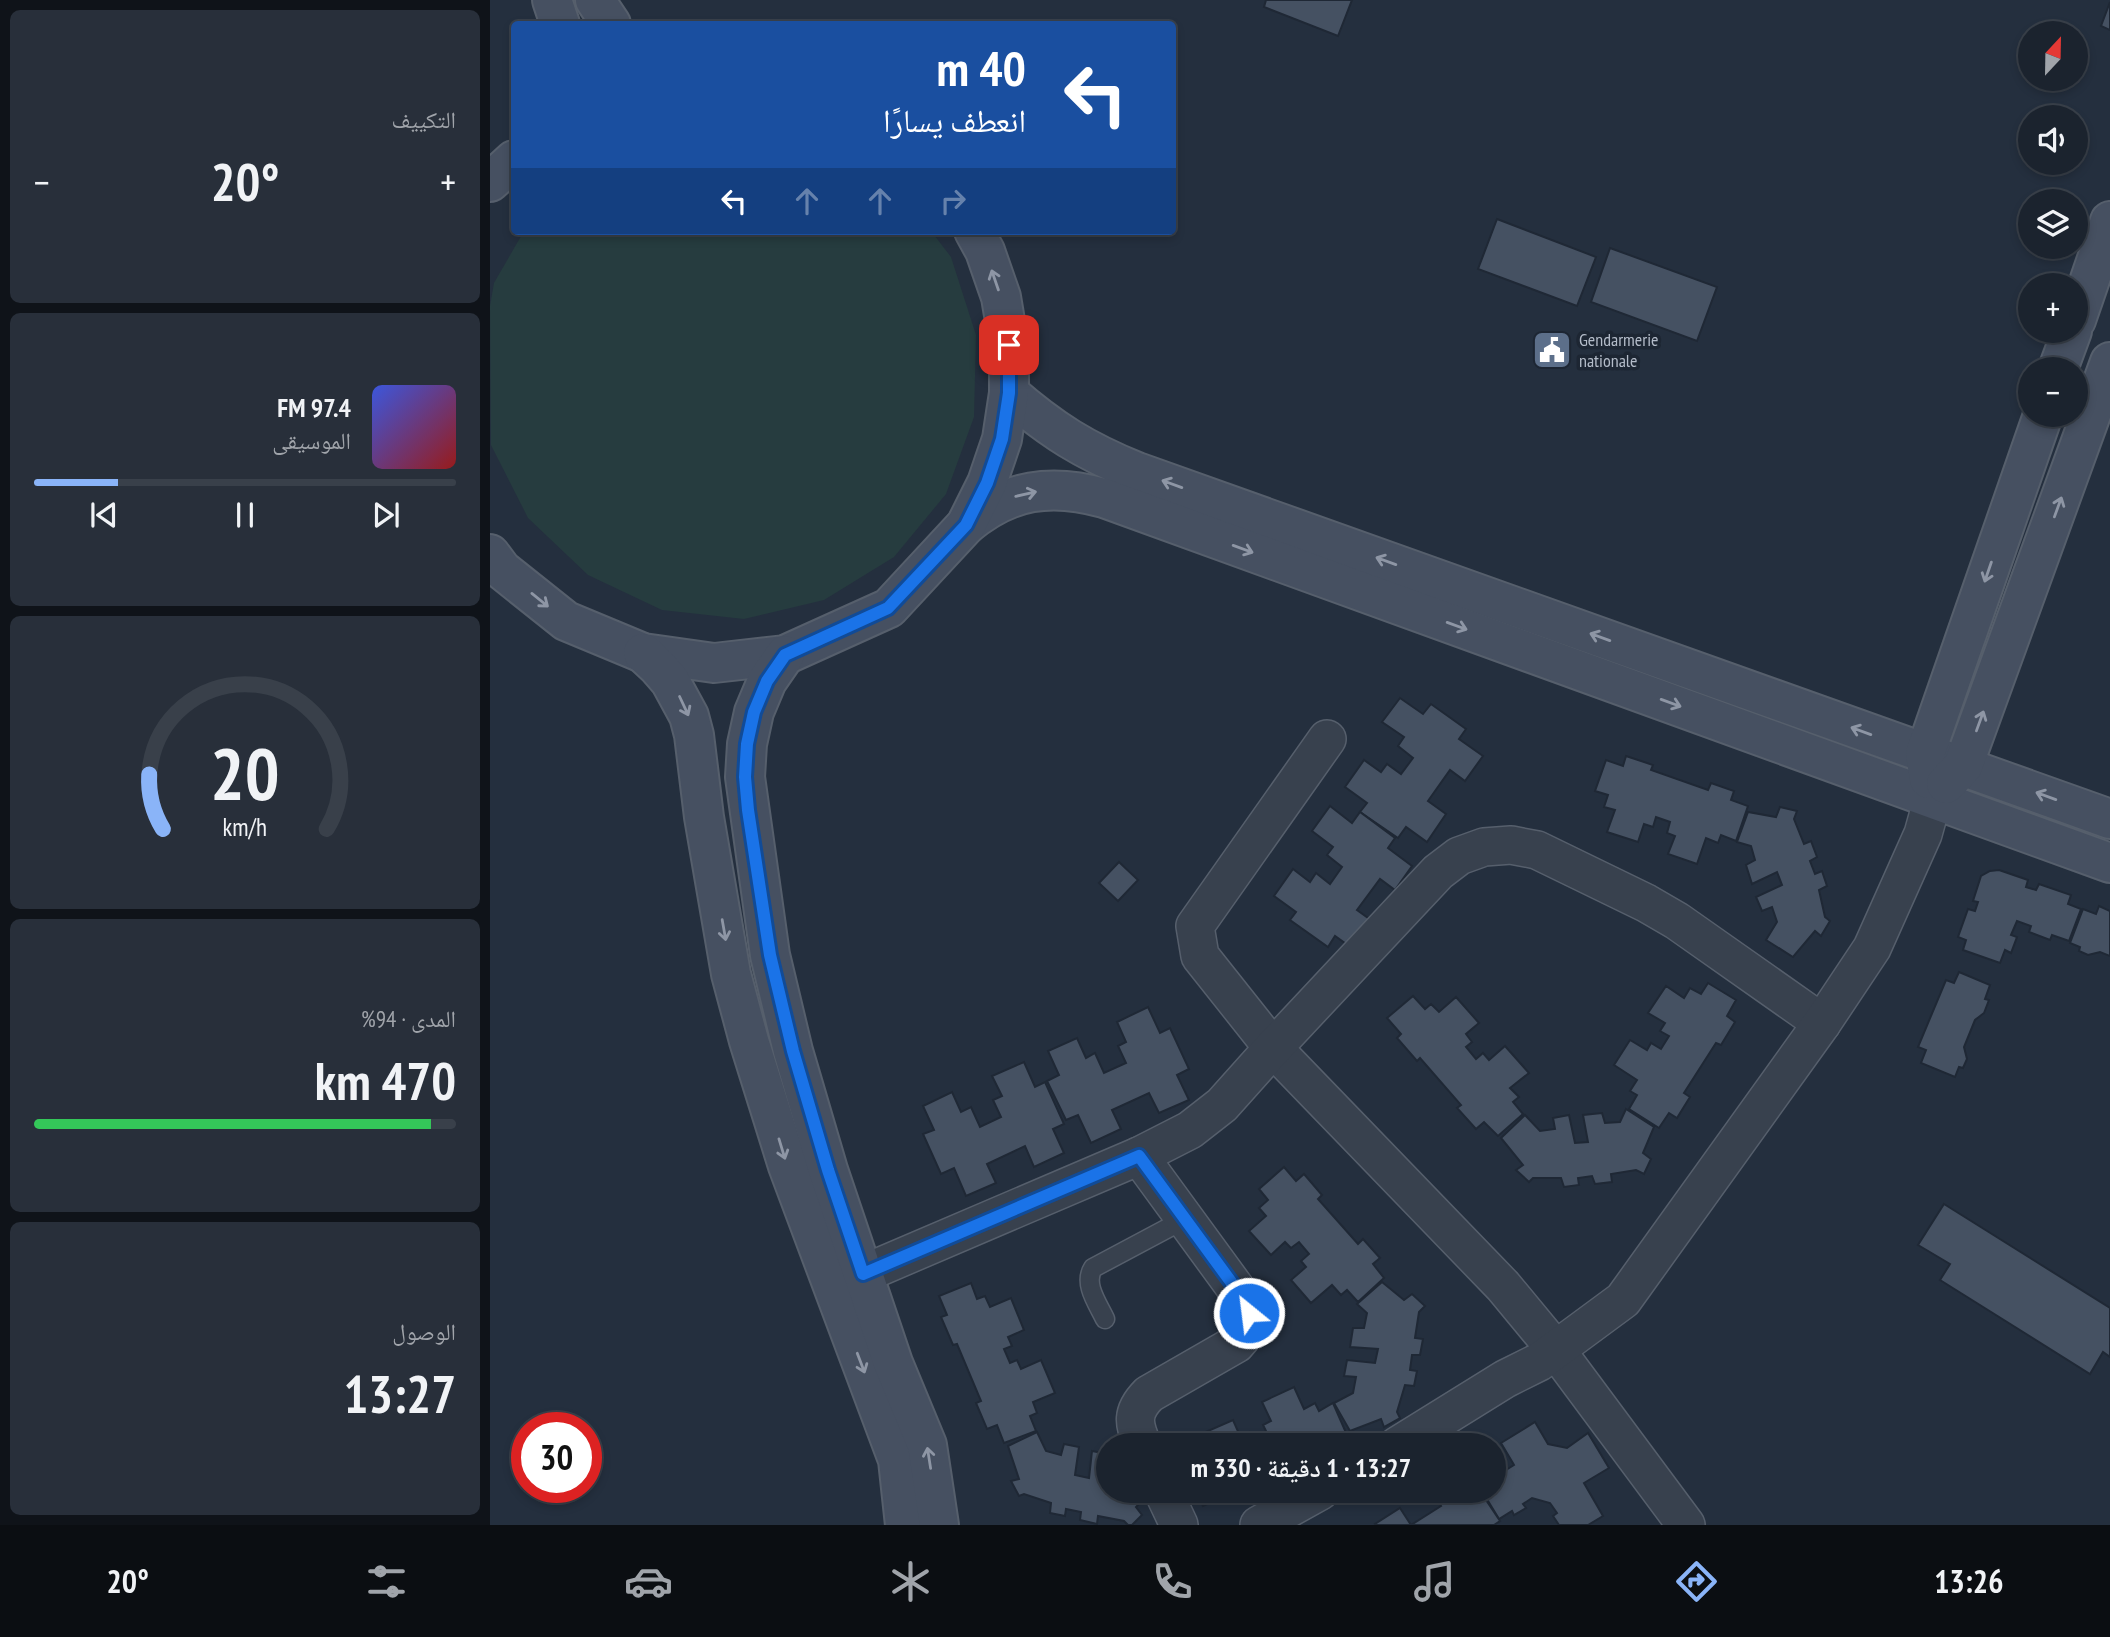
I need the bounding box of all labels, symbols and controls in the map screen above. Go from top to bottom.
north arrow [2018,21,2088,91]
map controls [2018,21,2088,427]
text: 40 m [937,36,1026,100]
icon: left [1050,49,1141,140]
text: انعطف يسارًا [883,99,1026,141]
text: التكييف [391,105,456,134]
button: sound [2018,105,2088,175]
text: 20° [211,148,279,215]
text: − [34,157,50,206]
text: + [440,157,456,206]
icon: left [715,182,753,220]
icon: ahead [788,182,826,220]
icon: ahead [861,182,899,220]
icon: right [934,182,972,220]
button: layers [2018,189,2088,259]
one-way arrow [988,269,1000,291]
button: + [2018,273,2088,343]
pin [979,315,1039,375]
icon: arrive [990,326,1028,364]
place label: Gendarmerie nationale [1579,328,1659,372]
public building icon: Gendarmerie nationale [1531,329,1573,371]
button: − [2018,357,2088,427]
text: 97.4 FM [277,391,351,424]
text: الموسيقى [272,426,351,455]
one-way arrow [1161,477,1183,489]
one-way arrow [1014,487,1037,500]
icon: previous [85,496,123,534]
icon: pause [226,496,264,534]
icon: next [367,496,405,534]
one-way arrow [2053,496,2065,518]
one-way arrow [1231,543,1253,556]
one-way arrow [1375,554,1397,567]
one-way arrow [1981,560,1993,582]
one-way arrow [530,593,549,608]
one-way arrow [1445,621,1467,633]
one-way arrow [1590,630,1612,643]
one-way arrow [678,695,691,717]
one-way arrow [1659,698,1681,711]
one-way arrow [1975,710,1987,732]
one-way arrow [1850,723,1872,736]
text: 20 [210,725,280,819]
one-way arrow [2035,789,2057,801]
text: km/h [223,810,267,842]
one-way arrow [718,918,731,941]
text: المدى · 94% [361,1004,456,1033]
text: 470 km [315,1047,456,1114]
one-way arrow [777,1138,790,1160]
position arrow [1212,1276,1286,1350]
text: الوصول [392,1317,456,1346]
one-way arrow [856,1351,869,1373]
text: 13:27 [344,1360,456,1427]
speed limit sign: 30 [511,1412,602,1503]
one-way arrow [922,1447,935,1470]
text: 13:27 · 1 دقيقة · 330 m [1191,1451,1411,1484]
icon: filters [362,1557,411,1606]
icon: car [624,1557,673,1606]
icon: climate [886,1557,935,1606]
icon: phone [1148,1557,1197,1606]
icon: music [1410,1557,1459,1606]
icon: directions [1672,1557,1721,1606]
text: 20° [107,1560,149,1602]
text: 13:26 [1934,1560,2003,1602]

